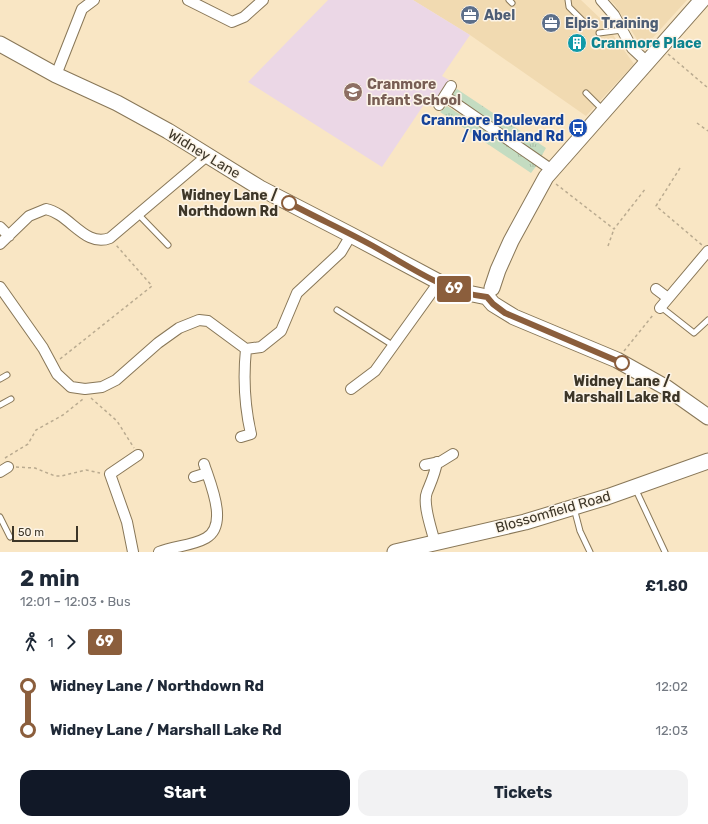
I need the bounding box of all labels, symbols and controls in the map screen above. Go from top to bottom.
office icon: Abel [459,4,481,26]
place label: Abel [484,7,515,24]
office icon: Elpis Training [540,12,562,34]
place label: Elpis Training [565,15,659,32]
building icon: Cranmore Place [566,32,588,54]
place label: Cranmore Place [591,35,702,52]
place label: Cranmore Infant School [367,76,461,109]
school or university icon: Cranmore Infant School [342,81,364,103]
place label: Cranmore Boulevard / Northland Rd [421,112,564,145]
bus stop icon: Cranmore Boulevard / Northland Rd [567,117,589,139]
street label: Widney Lane [165,126,244,182]
place label: Widney Lane / Northdown Rd [178,187,279,220]
marker: Widney Lane / Northdown Rd [281,195,297,211]
line badge: 69 [436,276,472,302]
text: 69 [445,280,463,297]
marker: Widney Lane / Marshall Lake Rd [614,355,630,371]
place label: Widney Lane / Marshall Lake Rd [564,373,680,406]
street label: Blossomfield Road [493,487,613,537]
scale bar [12,524,78,543]
text: 50 m [18,526,44,539]
text: 2 min [20,565,80,592]
text: £1.80 [645,577,688,595]
text: 12:01 – 12:03 · Bus [20,594,131,609]
icon: walk [20,631,42,653]
icon: forward [60,631,82,653]
text: 69 [96,633,114,650]
text: 1 [48,635,54,650]
text: Widney Lane / Northdown Rd [50,677,264,695]
text: 12:02 [656,679,688,694]
text: Widney Lane / Marshall Lake Rd [50,721,282,739]
text: 12:03 [655,723,688,738]
button: Start [20,770,350,816]
button: Tickets [358,770,688,816]

